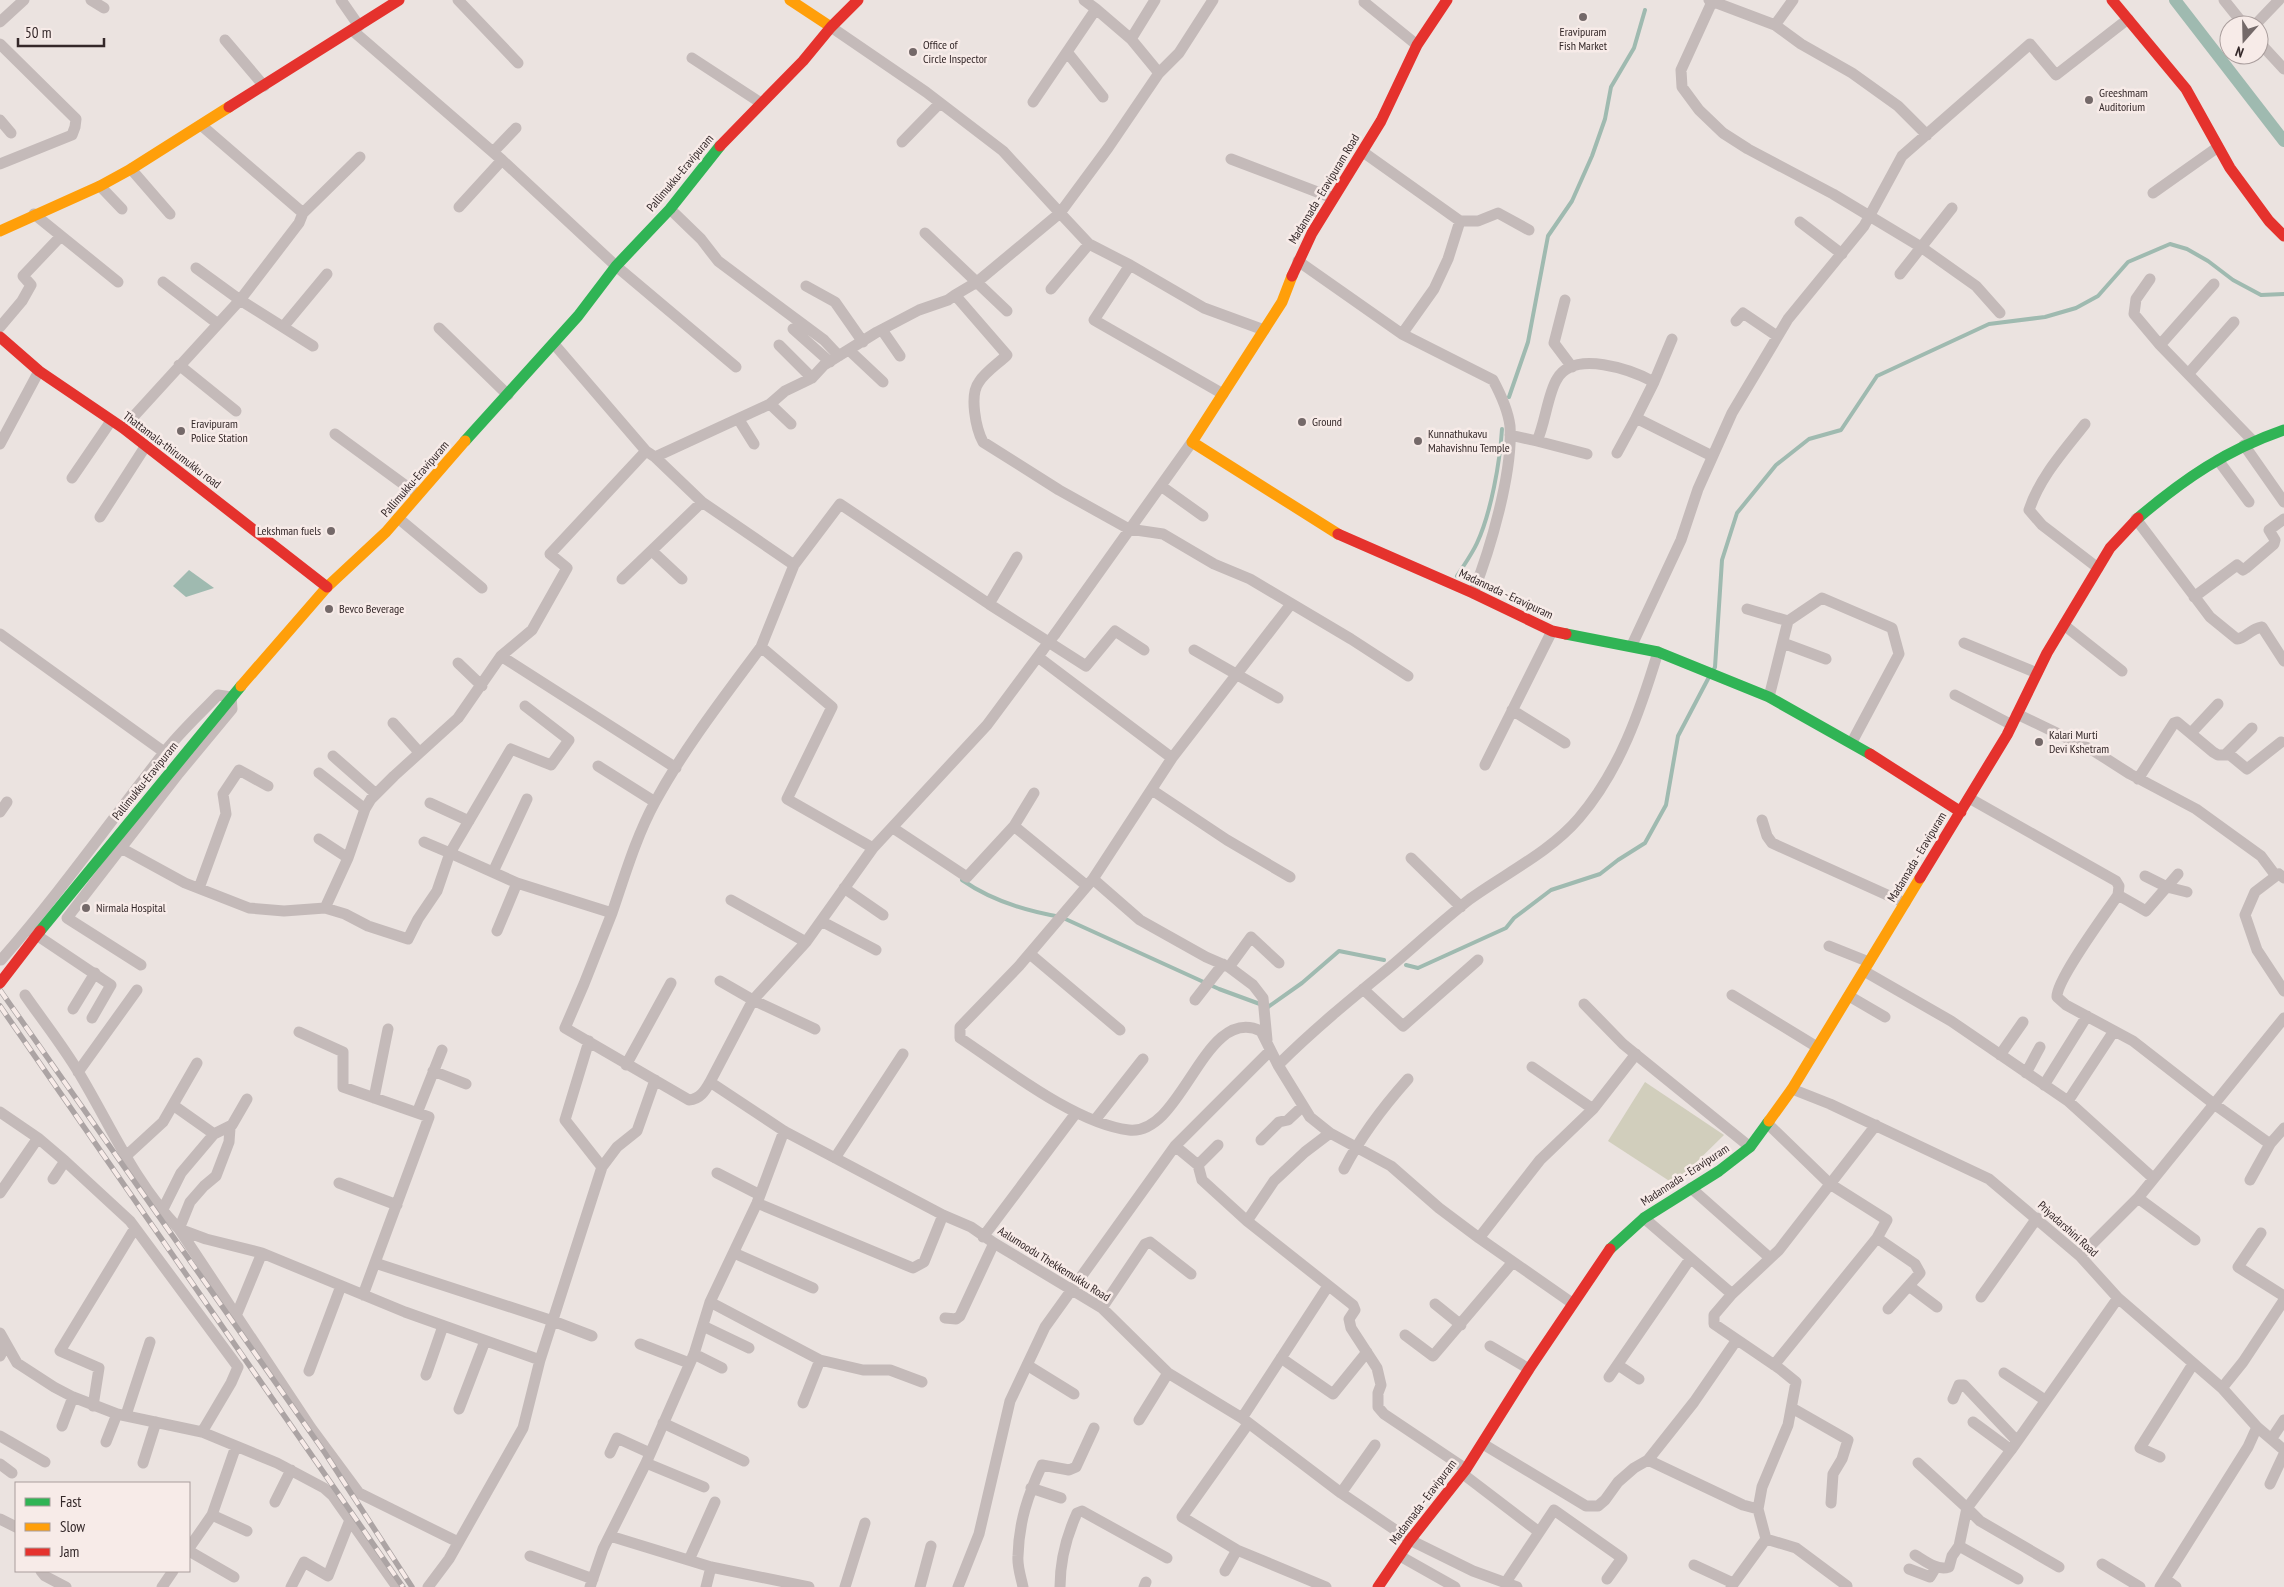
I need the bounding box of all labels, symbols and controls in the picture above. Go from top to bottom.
marker: Eravipuram Fish Market [1577,11,1589,23]
scale bar [18,15,104,47]
north arrow [2219,15,2269,65]
text: 50 m [25,23,51,42]
place label: Eravipuram Fish Market [1559,24,1608,53]
place label: Office of Circle Inspector [923,37,988,66]
text: N [2233,42,2246,62]
marker: Office of Circle Inspector [907,46,919,58]
place label: Greeshmam Auditorium [2099,85,2148,114]
marker: Greeshmam Auditorium [2083,94,2095,106]
street label: Pallimukku-Eravipuram [643,131,716,214]
street label: Madannada - Eravipuram Road [1285,131,1362,246]
street label: Thattamala-thirumukku road [120,408,224,491]
place label: Ground [1312,414,1342,429]
place label: Eravipuram Police Station [191,416,248,445]
marker: Ground [1296,416,1308,428]
marker: Eravipuram Police Station [175,425,187,437]
place label: Kunnathukavu Mahavishnu Temple [1428,426,1510,455]
marker: Kunnathukavu Mahavishnu Temple [1412,435,1424,447]
street label: Pallimukku-Eravipuram [377,437,452,520]
place label: Lekshman fuels [257,523,321,538]
marker: Lekshman fuels [325,525,337,537]
street label: Madannada - Eravipuram [1457,565,1556,622]
place label: Bevco Beverage [339,601,404,616]
marker: Bevco Beverage [323,603,335,615]
place label: Kalari Murti Devi Kshetram [2049,727,2109,756]
marker: Kalari Murti Devi Kshetram [2033,736,2045,748]
street label: Pallimukku-Eravipuram [109,739,181,823]
street label: Madannada - Eravipuram [1884,809,1949,904]
place label: Nirmala Hospital [96,900,166,915]
marker: Nirmala Hospital [80,902,92,914]
street label: Madannada - Eravipuram [1638,1140,1732,1209]
street label: Priyadarshini Road [2035,1197,2102,1260]
street label: Aalumoodu Thekkemukku Road [995,1223,1113,1304]
street label: Madannada - Eravipuram [1386,1456,1459,1547]
legend [15,1482,190,1572]
text: Fast [60,1492,81,1511]
text: Slow [60,1517,85,1536]
text: Jam [59,1542,79,1561]

